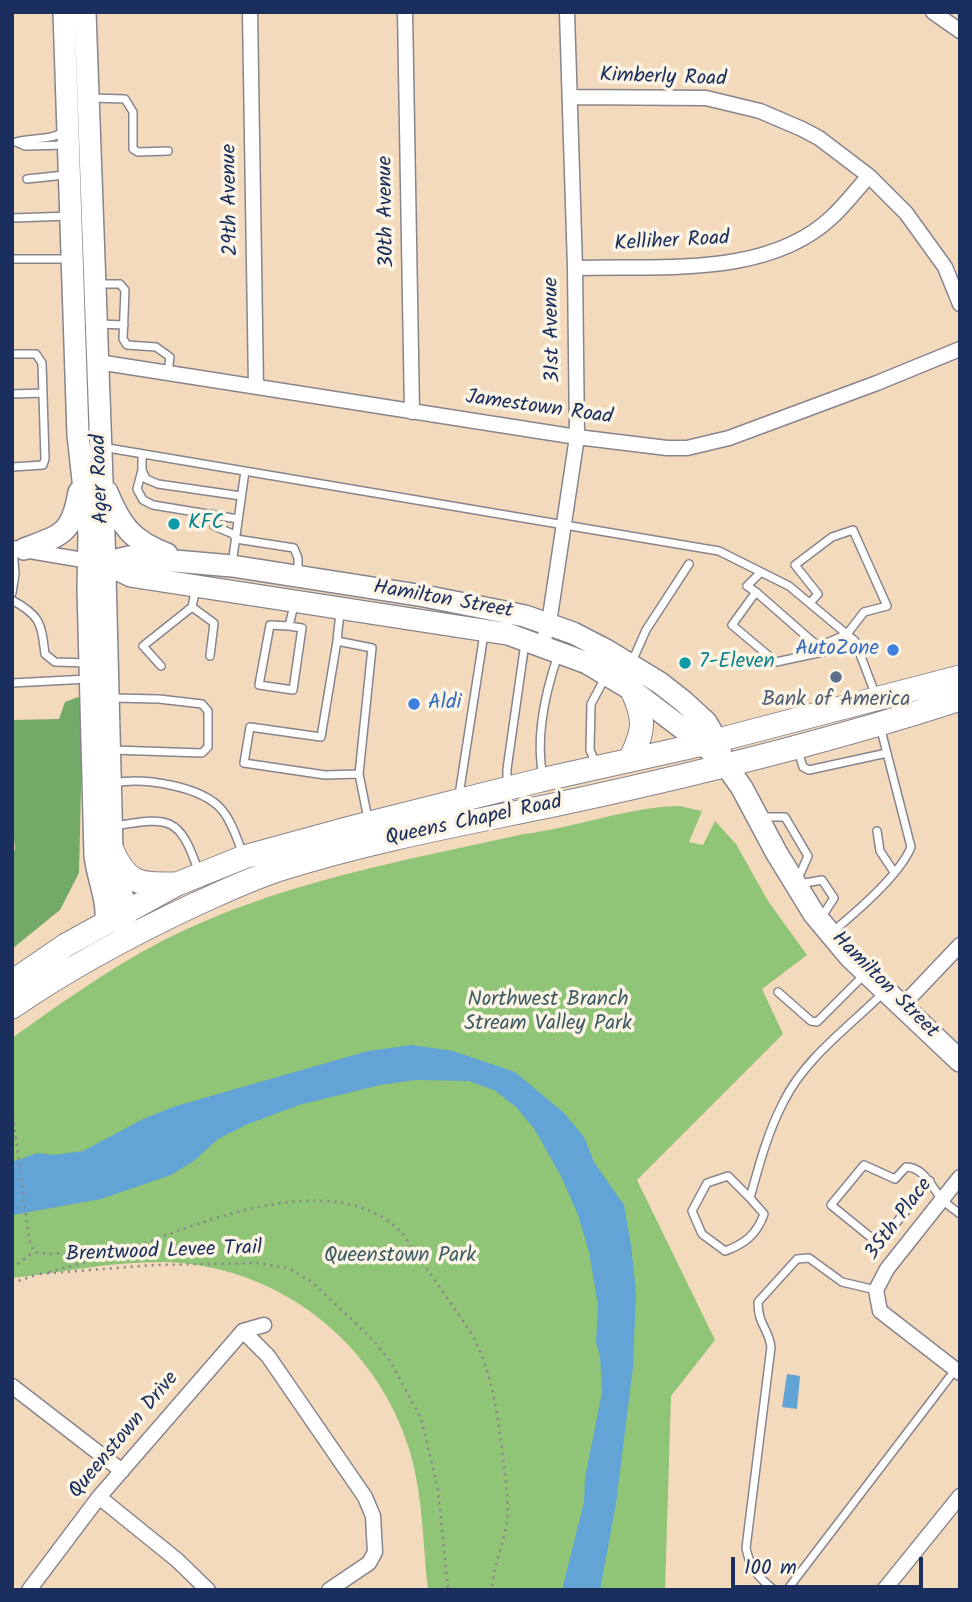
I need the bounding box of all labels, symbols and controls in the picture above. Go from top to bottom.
street label: Kimberly Road [599,64,727,94]
street label: 29th Avenue [218,144,246,256]
street label: 30th Avenue [374,156,402,268]
street label: Kelliher Road [614,227,730,259]
street label: 31st Avenue [540,277,568,383]
street label: Jamestown Road [464,386,614,432]
street label: Ager Road [88,434,116,524]
place label: KFC [188,511,224,537]
marker: KFC [166,516,182,532]
street label: Hamilton Street [371,576,515,626]
place label: AutoZone [795,637,879,663]
marker: AutoZone [885,642,901,658]
place label: 7-Eleven [699,650,775,676]
marker: 7-Eleven [677,655,693,671]
marker: Bank of America [828,669,844,685]
place label: Bank of America [762,688,910,714]
place label: Aldi [428,691,461,717]
marker: Aldi [406,696,422,712]
street label: Queens Chapel Road [383,791,565,853]
street label: Hamilton Street [825,927,943,1045]
park label: Northwest Branch Stream Valley Park [464,988,632,1038]
street label: 35th Place [861,1174,939,1266]
street label: Brentwood Levee Trail [65,1237,263,1269]
park label: Queenstown Park [324,1244,476,1270]
street label: Queenstown Drive [65,1367,185,1505]
scale bar [734,1542,926,1586]
text: 100 m [744,1552,797,1585]

